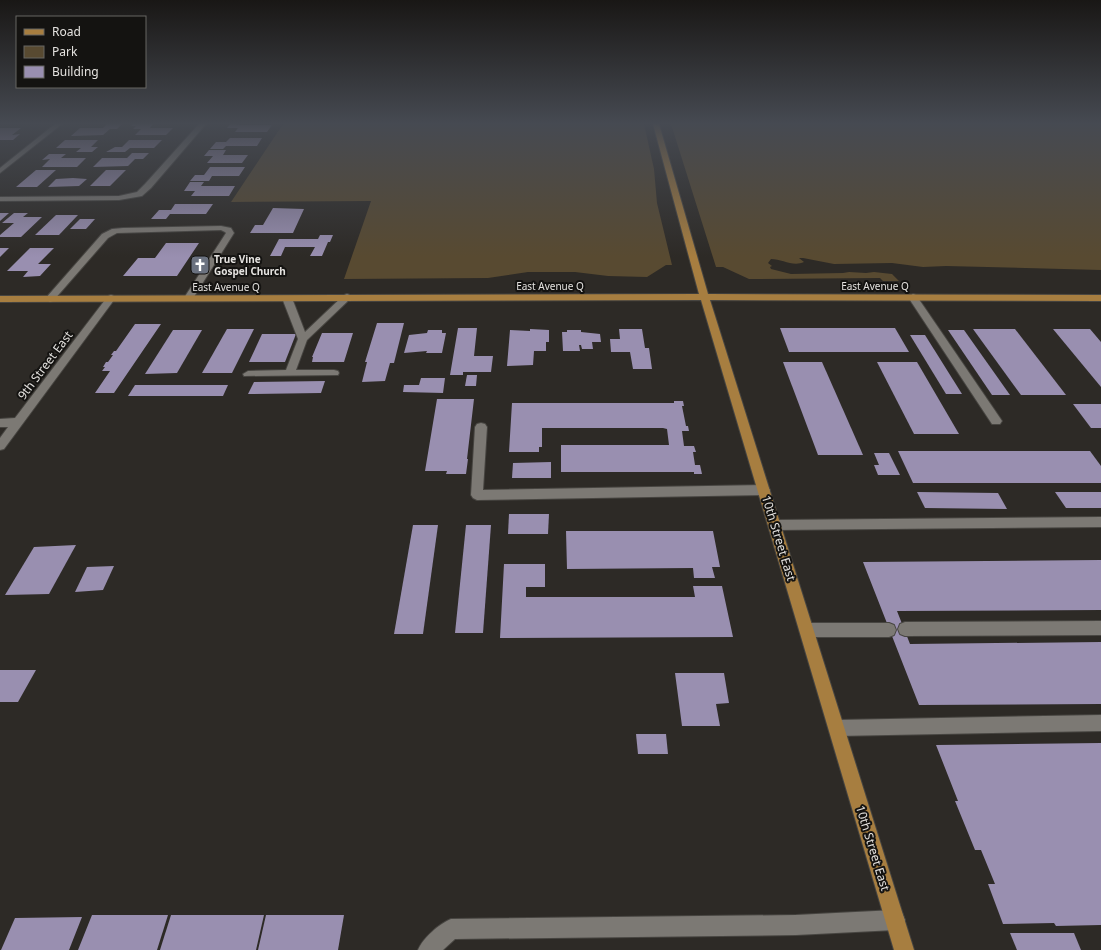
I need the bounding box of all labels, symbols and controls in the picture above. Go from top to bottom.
legend [16,16,146,88]
text: Road [52,23,81,40]
text: Park [52,43,78,60]
text: Building [52,63,99,80]
place label: True Vine Gospel Church [214,252,286,278]
church icon: True Vine Gospel Church [189,254,211,276]
street label: East Avenue Q [516,279,584,293]
street label: East Avenue Q [841,279,909,293]
street label: East Avenue Q [192,280,260,294]
street label: 9th Street East [14,327,77,403]
street label: 10th Street East [758,493,800,584]
street label: 10th Street East [852,803,894,894]

